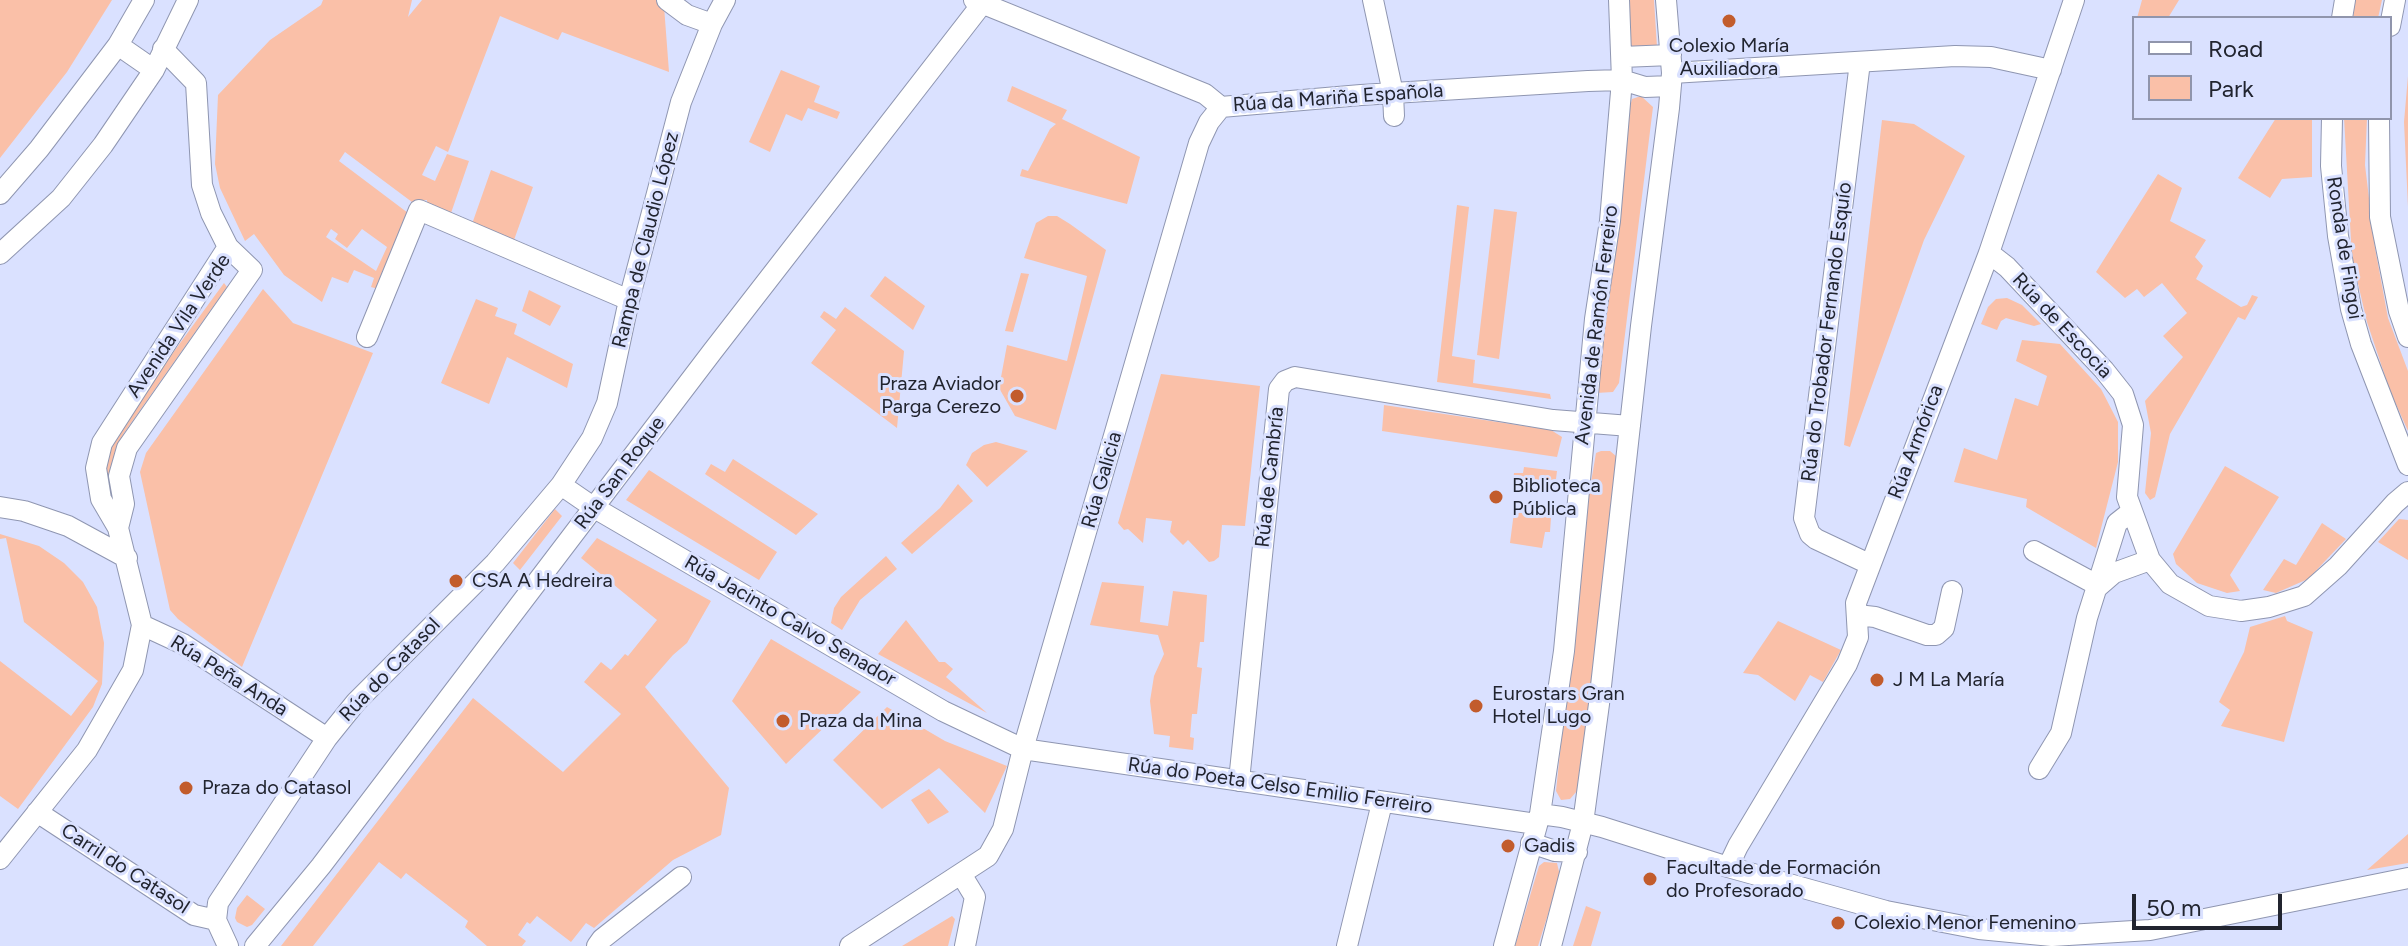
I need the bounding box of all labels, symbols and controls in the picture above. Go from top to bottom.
marker: Colexio María Auxiliadora [1720,12,1738,30]
legend [2132,16,2392,120]
place label: Colexio María Auxiliadora [1669,34,1789,81]
text: Road [2208,34,2263,63]
text: Park [2208,74,2254,103]
street label: Rúa da Mariña Española [1232,79,1444,117]
street label: Rampa de Claudio López [608,129,684,351]
street label: Ronda de Fingoi [2321,175,2367,321]
street label: Rúa do Trobador Fernando Esquío [1797,181,1857,483]
street label: Avenida de Ramón Ferreiro [1570,204,1624,446]
street label: Avenida Vila Verde [122,249,236,403]
street label: Rúa de Escocia [2007,268,2117,384]
place label: Praza Aviador Parga Cerezo [879,372,1001,419]
street label: Rúa Armórica [1883,382,1949,502]
marker: Praza Aviador Parga Cerezo [1008,387,1026,405]
street label: Rúa de Cambría [1251,405,1289,549]
street label: Rúa San Roque [570,412,670,534]
street label: Rúa Galicia [1077,429,1127,531]
place label: Biblioteca Pública [1512,474,1601,521]
marker: Biblioteca Pública [1487,488,1505,506]
street label: Rúa Jacinto Calvo Senador [680,551,900,691]
place label: CSA A Hedreira [472,569,613,593]
marker: CSA A Hedreira [447,572,465,590]
street label: Rúa do Catasol [335,613,445,727]
street label: Rúa Peña Anda [166,630,292,722]
place label: J M La María [1893,668,2004,692]
marker: J M La María [1868,671,1886,689]
place label: Eurostars Gran Hotel Lugo [1492,682,1625,729]
marker: Eurostars Gran Hotel Lugo [1467,697,1485,715]
place label: Praza da Mina [799,709,922,733]
marker: Praza da Mina [774,712,792,730]
street label: Rúa do Poeta Celso Emilio Ferreiro [1126,753,1434,819]
place label: Praza do Catasol [202,776,351,800]
marker: Praza do Catasol [177,779,195,797]
street label: Carril do Catasol [56,819,194,919]
place label: Gadis [1524,834,1575,858]
marker: Gadis [1499,837,1517,855]
place label: Facultade de Formación do Profesorado [1666,856,1881,903]
marker: Facultade de Formación do Profesorado [1641,870,1659,888]
scale bar [2136,878,2286,928]
text: 50 m [2146,893,2202,922]
place label: Colexio Menor Femenino [1854,911,2076,935]
marker: Colexio Menor Femenino [1829,914,1847,932]

